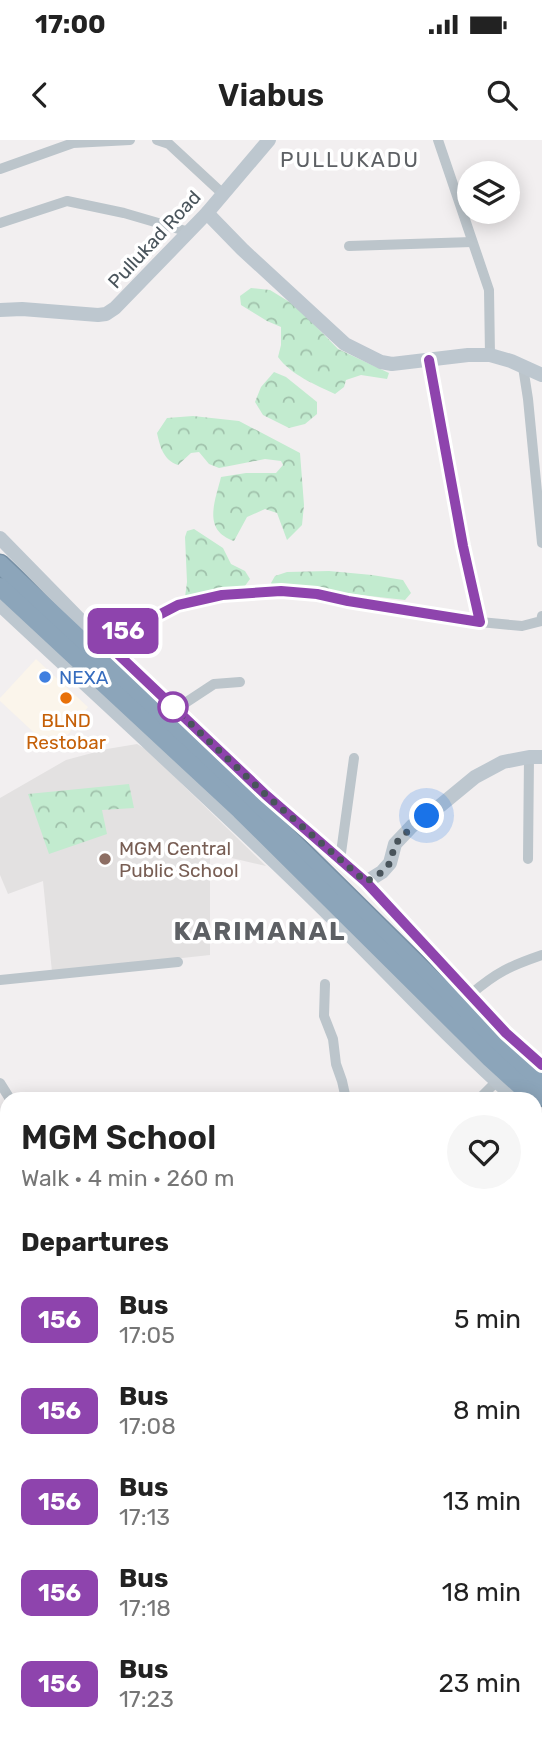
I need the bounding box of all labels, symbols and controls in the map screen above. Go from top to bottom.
text: 17:00 [35,9,106,40]
icon: back [21,76,59,114]
text: Viabus [218,76,324,114]
icon: search [483,76,521,114]
district label: PULLUKADU [280,147,420,172]
map controls [457,161,520,224]
button: layers [457,161,520,224]
street label: Pullukad Road [103,186,206,293]
line badge: 156 [83,608,163,654]
text: 156 [101,617,145,645]
place label: NEXA [59,666,109,689]
marker: NEXA [37,669,53,685]
marker: BLND Restobar [58,690,74,706]
unlabelled marker [158,692,188,722]
place label: BLND Restobar [26,709,107,754]
your location [409,798,444,833]
place label: MGM Central Public School [119,837,239,882]
marker: MGM Central Public School [97,851,113,867]
district label: KARIMANAL [173,916,347,947]
button: heart [447,1115,521,1189]
text: MGM School [21,1118,216,1157]
text: Walk · 4 min · 260 m [21,1164,235,1192]
text: Departures [21,1227,169,1258]
text: Bus [119,1290,168,1321]
text: 5 min [454,1304,521,1335]
text: 156 [38,1306,81,1334]
text: 17:05 [119,1321,175,1349]
text: Bus [119,1381,168,1412]
text: 8 min [453,1395,521,1426]
text: 156 [38,1397,81,1425]
text: 17:08 [119,1412,176,1440]
text: Bus [119,1472,168,1503]
text: 13 min [443,1486,521,1517]
text: 156 [38,1488,81,1516]
text: 17:13 [119,1503,170,1531]
text: Bus [119,1563,168,1594]
text: 18 min [442,1577,521,1608]
text: 156 [38,1579,81,1607]
text: 17:18 [119,1594,171,1622]
text: Bus [119,1654,168,1685]
text: 23 min [439,1668,521,1699]
text: 156 [38,1670,81,1698]
text: 17:23 [119,1685,174,1713]

